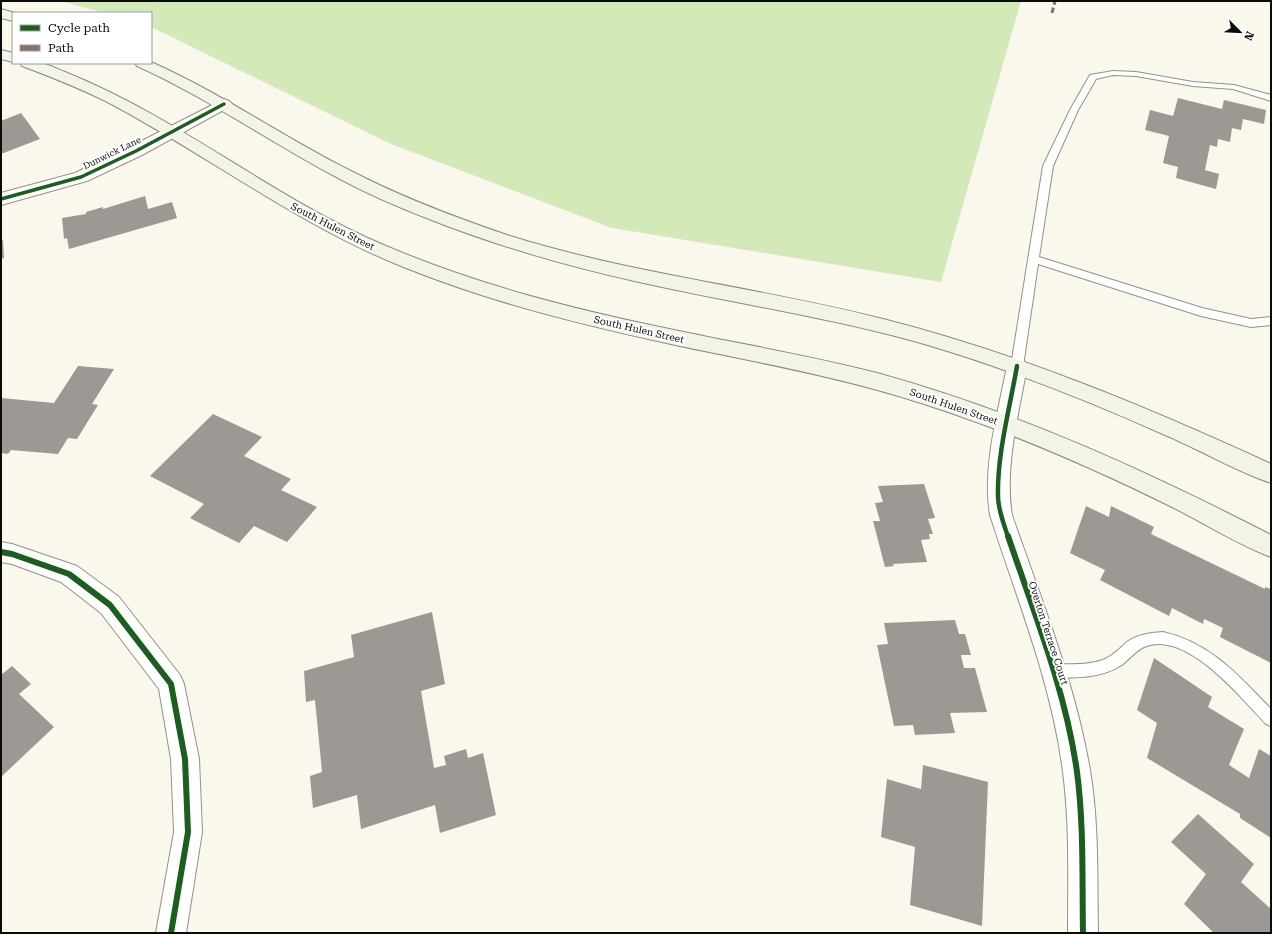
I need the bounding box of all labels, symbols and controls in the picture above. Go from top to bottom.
legend [12,12,152,64]
north arrow [1220,12,1260,52]
text: Cycle path [48,21,110,35]
text: N [1241,29,1256,43]
text: Path [48,41,74,55]
street label: Dunwick Lane [82,135,143,171]
street label: South Hulen Street [289,201,377,252]
street label: South Hulen Street [593,314,685,345]
street label: South Hulen Street [908,386,999,427]
street label: Overton Terrace Court [1027,580,1071,687]

